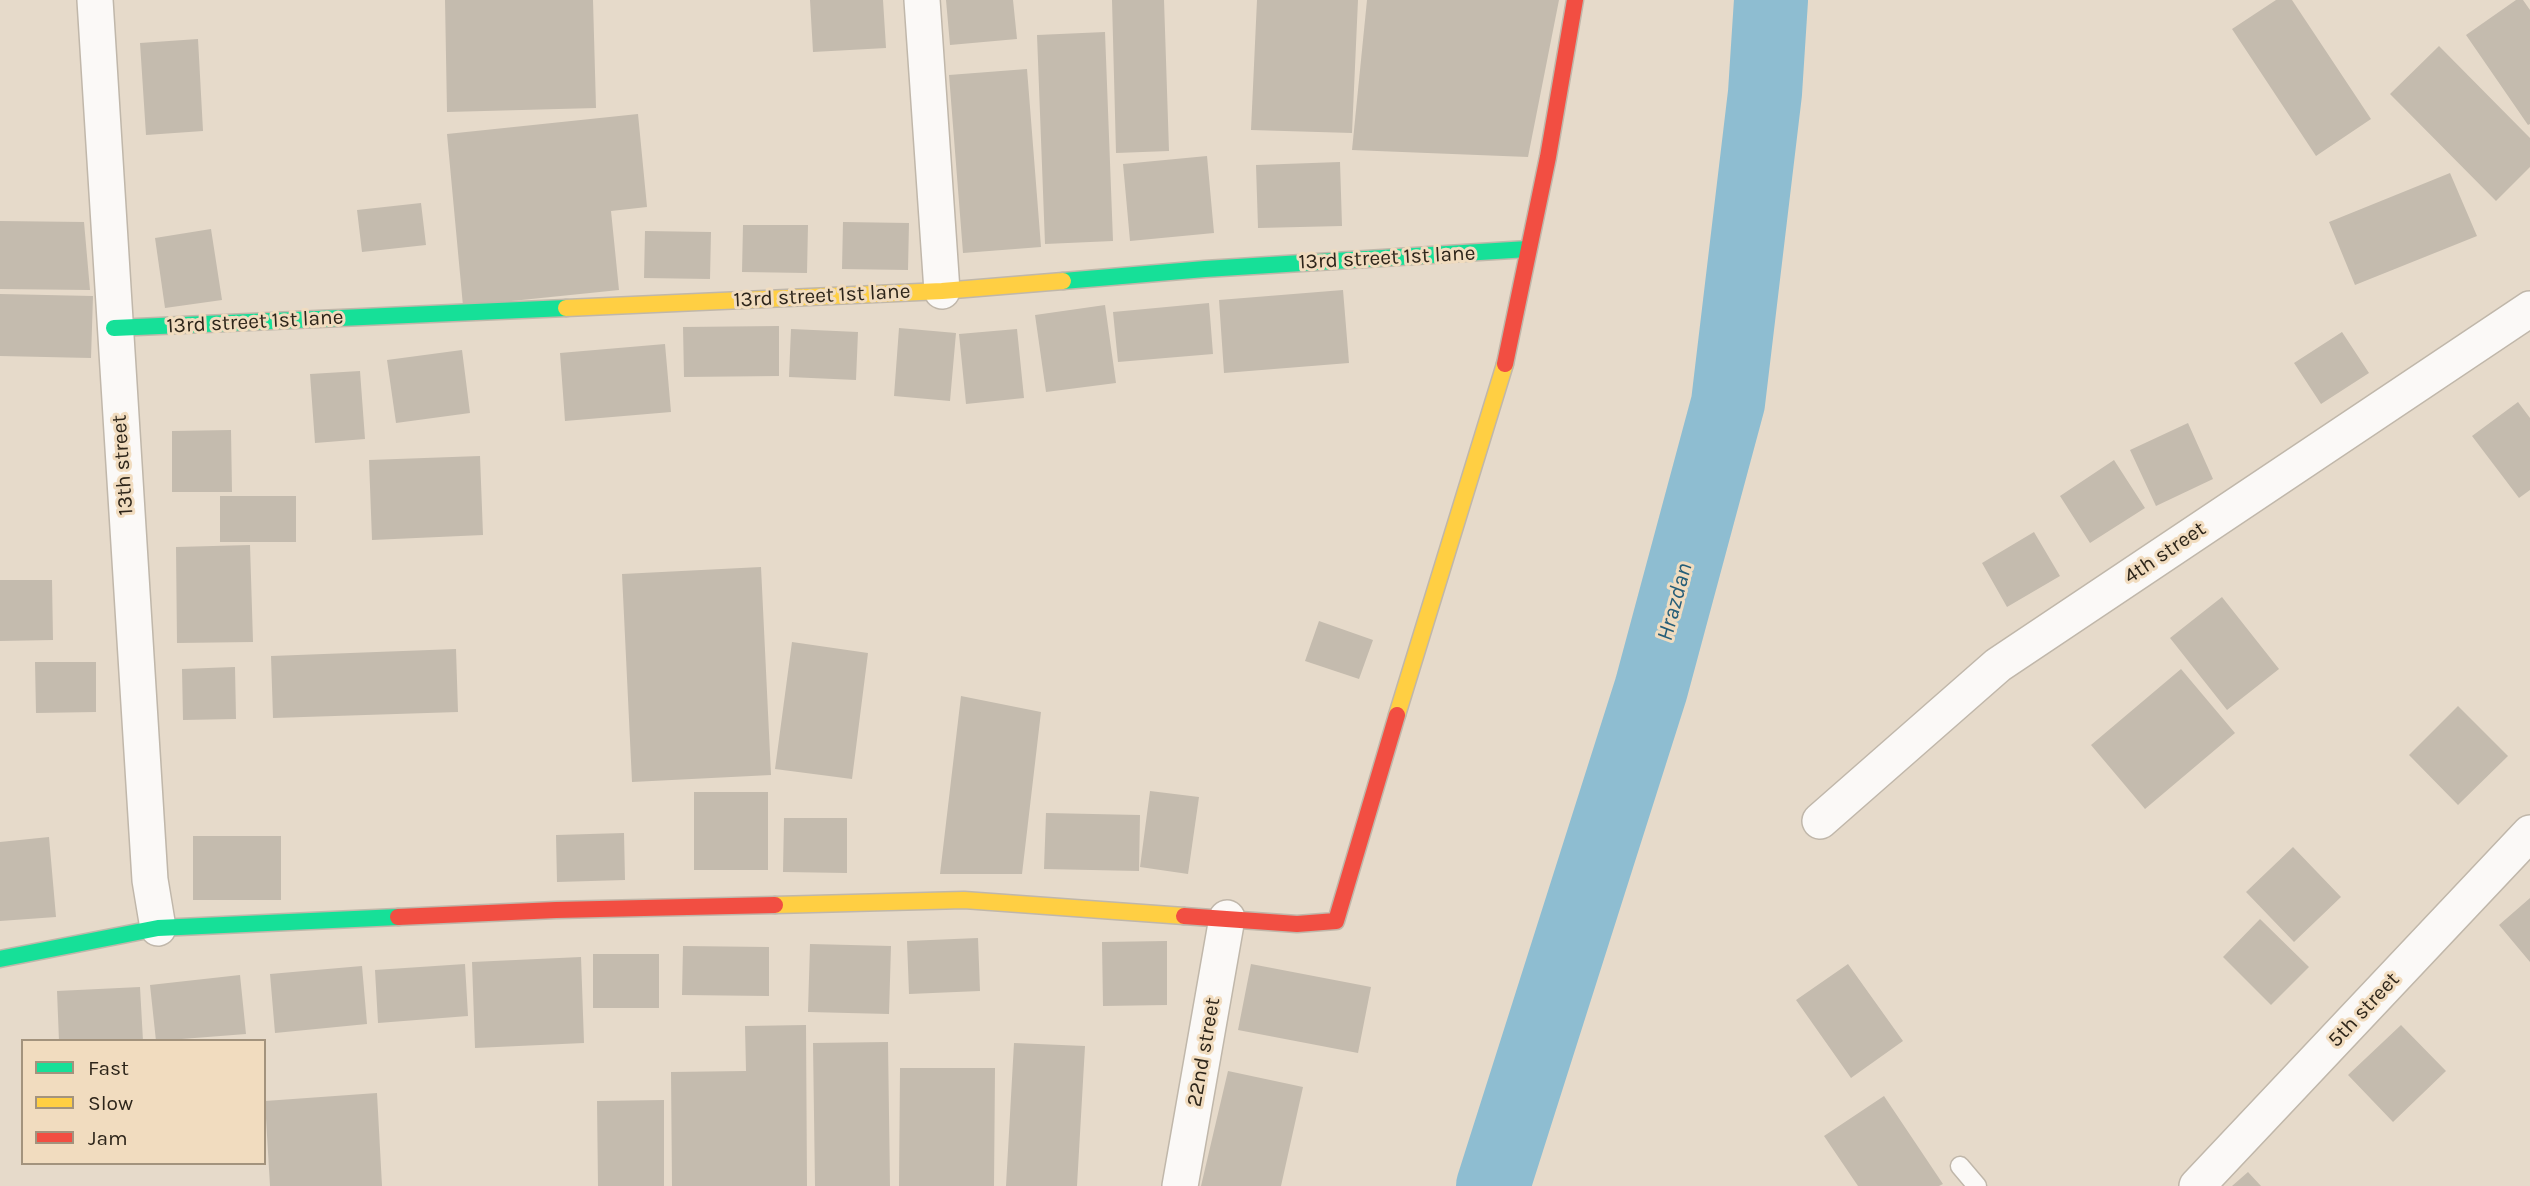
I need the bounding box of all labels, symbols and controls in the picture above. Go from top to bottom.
street label: 13rd street 1st lane [1298,241,1476,275]
street label: 13rd street 1st lane [733,279,911,313]
street label: 13rd street 1st lane [166,305,344,339]
street label: 13th street [107,414,139,516]
street label: 4th street [2119,516,2211,590]
water label: Hrazdan [1651,560,1699,644]
street label: 5th street [2323,967,2405,1053]
street label: 22nd street [1182,995,1226,1109]
legend [21,1039,266,1165]
text: Fast [88,1056,129,1080]
text: Slow [88,1091,133,1115]
text: Jam [88,1126,128,1150]

